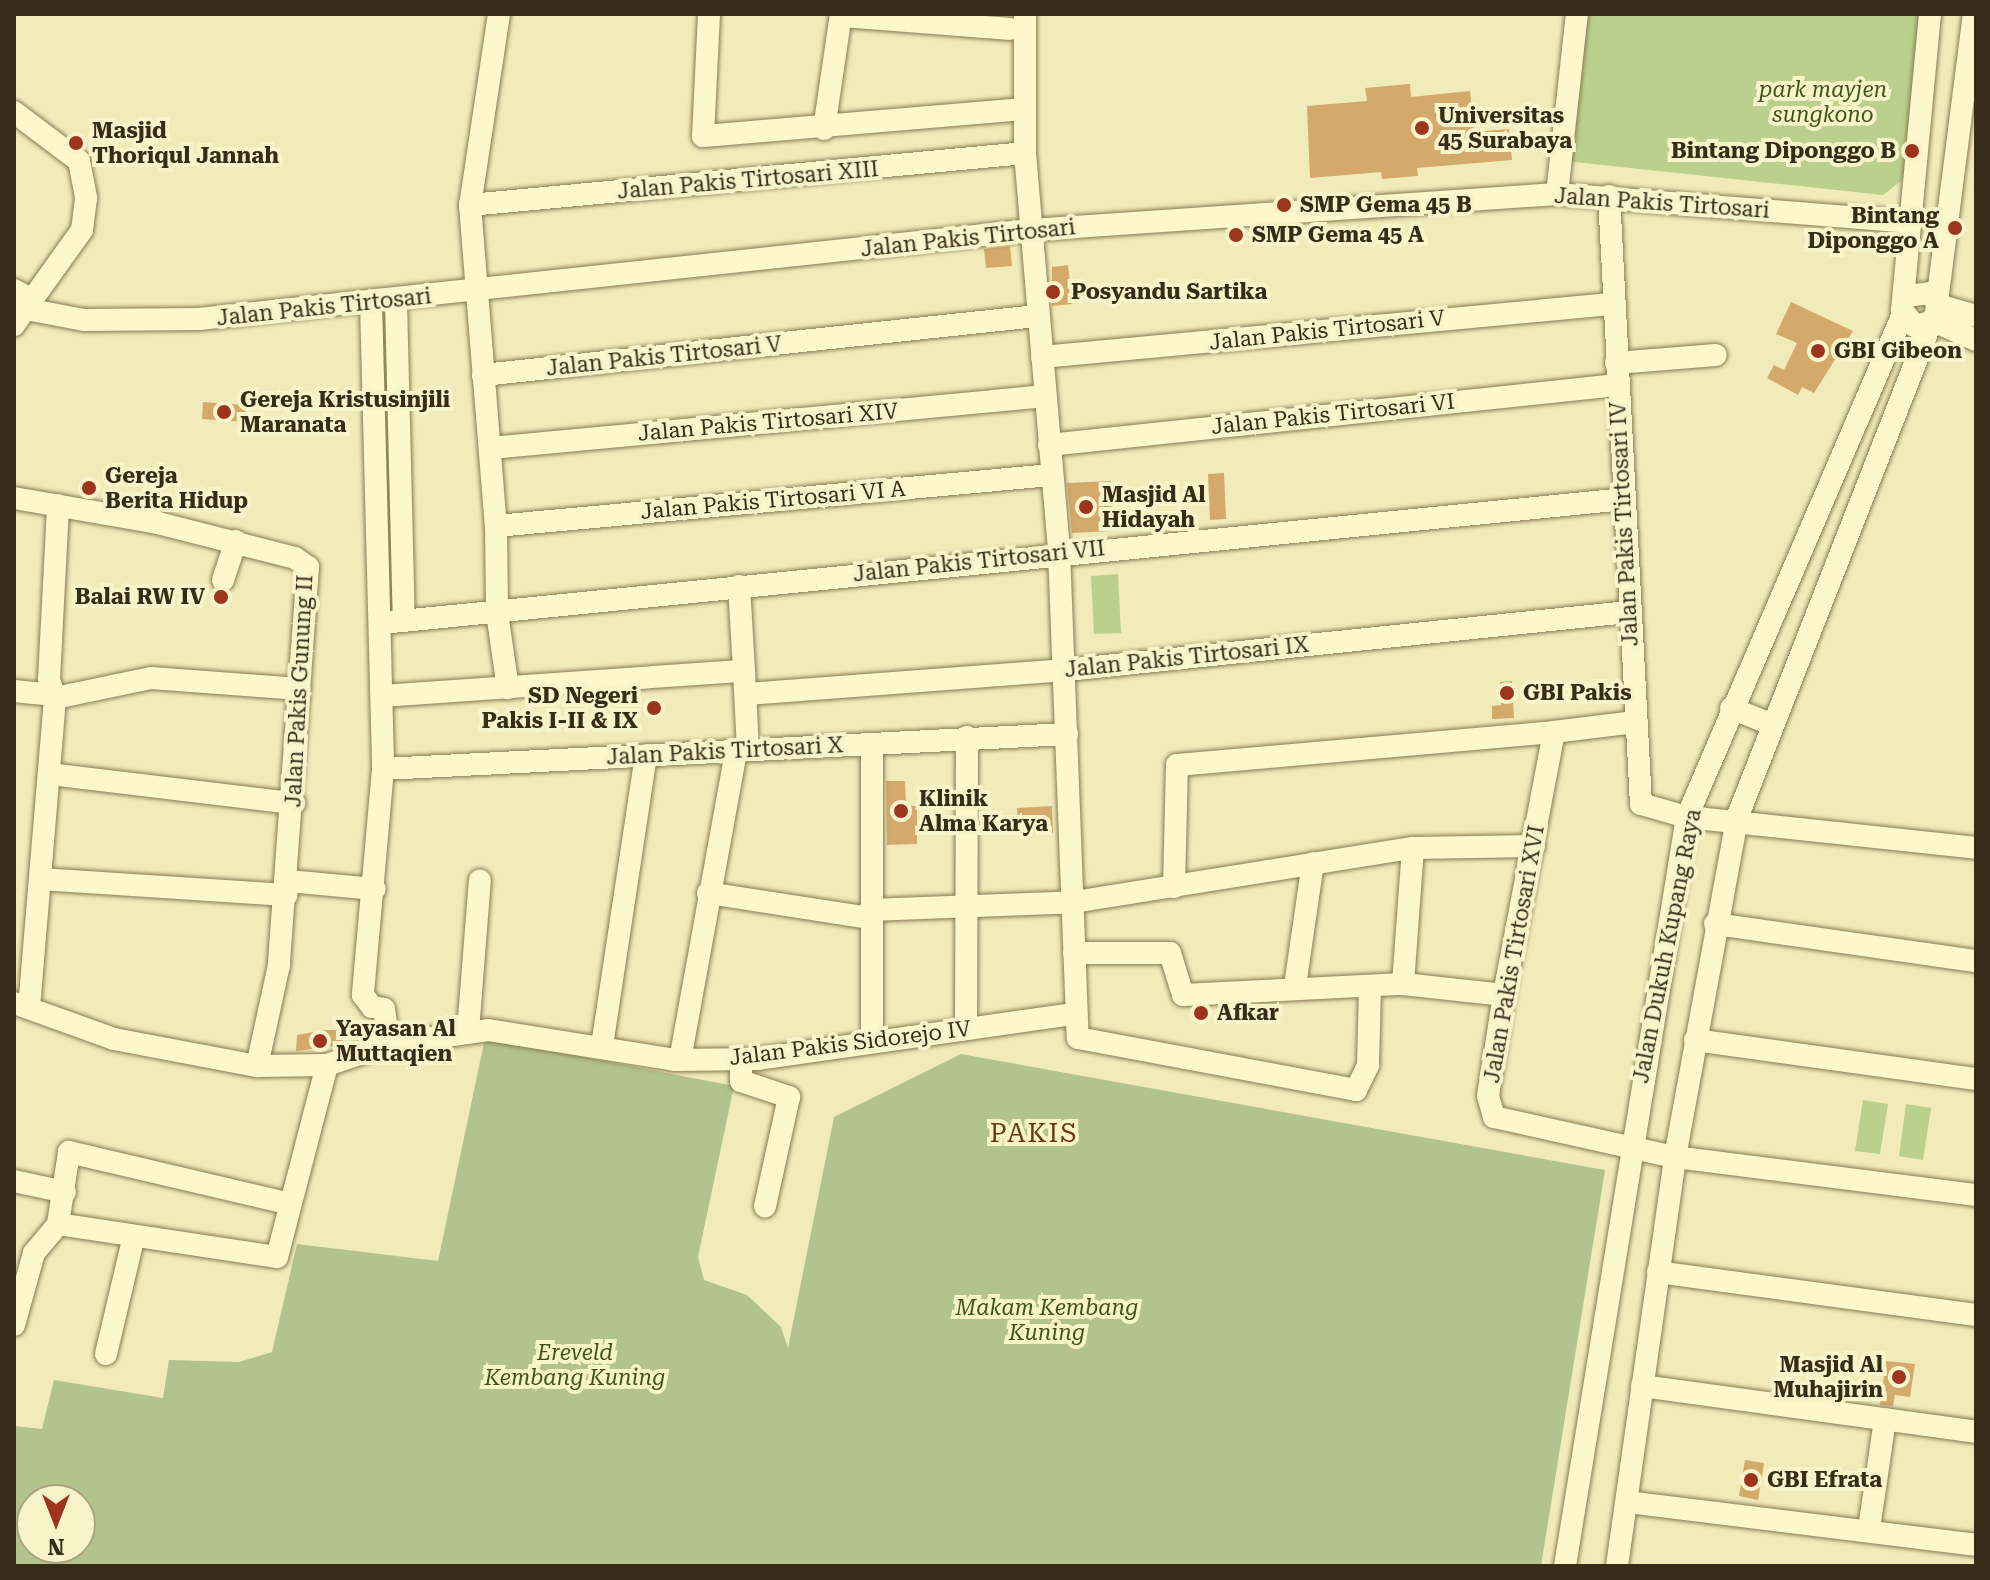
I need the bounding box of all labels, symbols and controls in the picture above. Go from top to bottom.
park label: park mayjen sungkono [1759,76,1887,128]
place label: Universitas 45 Surabaya [1438,102,1572,154]
place label: Masjid Thoriqul Jannah [92,117,279,168]
marker: Universitas 45 Surabaya [1413,119,1431,137]
marker: Masjid Thoriqul Jannah [67,134,85,152]
place label: Bintang Diponggo B [1671,138,1896,164]
marker: Bintang Diponggo B [1903,142,1921,160]
street label: Jalan Pakis Tirtosari XIII [616,155,880,205]
street label: Jalan Pakis Tirtosari [1553,182,1771,224]
place label: SMP Gema 45 B [1300,192,1472,218]
marker: SMP Gema 45 B [1275,196,1293,214]
place label: Bintang Diponggo A [1807,202,1939,254]
street label: Jalan Pakis Tirtosari [859,214,1077,262]
marker: Bintang Diponggo A [1946,219,1964,237]
place label: SMP Gema 45 A [1252,222,1424,248]
marker: SMP Gema 45 A [1227,226,1245,244]
place label: Posyandu Sartika [1071,279,1267,305]
marker: Posyandu Sartika [1042,281,1064,303]
street label: Jalan Pakis Tirtosari [215,283,433,331]
street label: Jalan Pakis Tirtosari V [1208,305,1446,355]
street label: Jalan Pakis Tirtosari V [545,331,783,381]
place label: GBI Gibeon [1834,338,1962,364]
marker: GBI Gibeon [1809,342,1827,360]
place label: Gereja Kristusinjili Maranata [240,386,450,438]
street label: Jalan Pakis Tirtosari VI [1210,388,1456,440]
street label: Jalan Pakis Tirtosari XIV [637,397,899,447]
street label: Jalan Pakis Tirtosari IV [1604,401,1644,647]
marker: Gereja Kristusinjili Maranata [215,403,233,421]
place label: Gereja Berita Hidup [105,462,248,514]
street label: Jalan Pakis Tirtosari VI A [639,475,907,525]
marker: Gereja Berita Hidup [80,479,98,497]
place label: Masjid Al Hidayah [1102,481,1205,532]
marker: Masjid Al Hidayah [1077,498,1095,516]
street label: Jalan Pakis Tirtosari VII [852,535,1106,587]
street label: Jalan Pakis Gunung II [280,574,318,808]
place label: Balai RW IV [75,584,205,610]
marker: Balai RW IV [212,588,230,606]
street label: Jalan Pakis Tirtosari IX [1063,631,1311,683]
place label: GBI Pakis [1523,680,1632,706]
place label: SD Negeri Pakis I-II & IX [482,682,638,734]
marker: GBI Pakis [1498,684,1516,702]
marker: SD Negeri Pakis I-II & IX [645,699,663,717]
street label: Jalan Pakis Tirtosari X [606,732,844,770]
place label: Klinik Alma Karya [919,785,1048,836]
marker: Klinik Alma Karya [890,800,912,822]
street label: Jalan Dukuh Kupang Raya [1627,807,1707,1085]
street label: Jalan Pakis Tirtosari XVI [1478,823,1550,1085]
place label: Afkar [1217,1000,1279,1026]
marker: Afkar [1192,1004,1210,1022]
place label: Yayasan Al Muttaqien [336,1015,456,1066]
street label: Jalan Pakis Sidorejo IV [728,1015,972,1071]
marker: Yayasan Al Muttaqien [311,1032,329,1050]
district label: PAKIS [990,1118,1078,1150]
park label: Makam Kembang Kuning [956,1294,1138,1346]
park label: Ereveld Kembang Kuning [485,1339,665,1390]
place label: Masjid Al Muhajirin [1774,1351,1883,1402]
marker: Masjid Al Muhajirin [1890,1368,1908,1386]
place label: GBI Efrata [1767,1467,1882,1493]
marker: GBI Efrata [1742,1471,1760,1489]
north arrow [16,1484,96,1564]
text: N [48,1534,64,1559]

